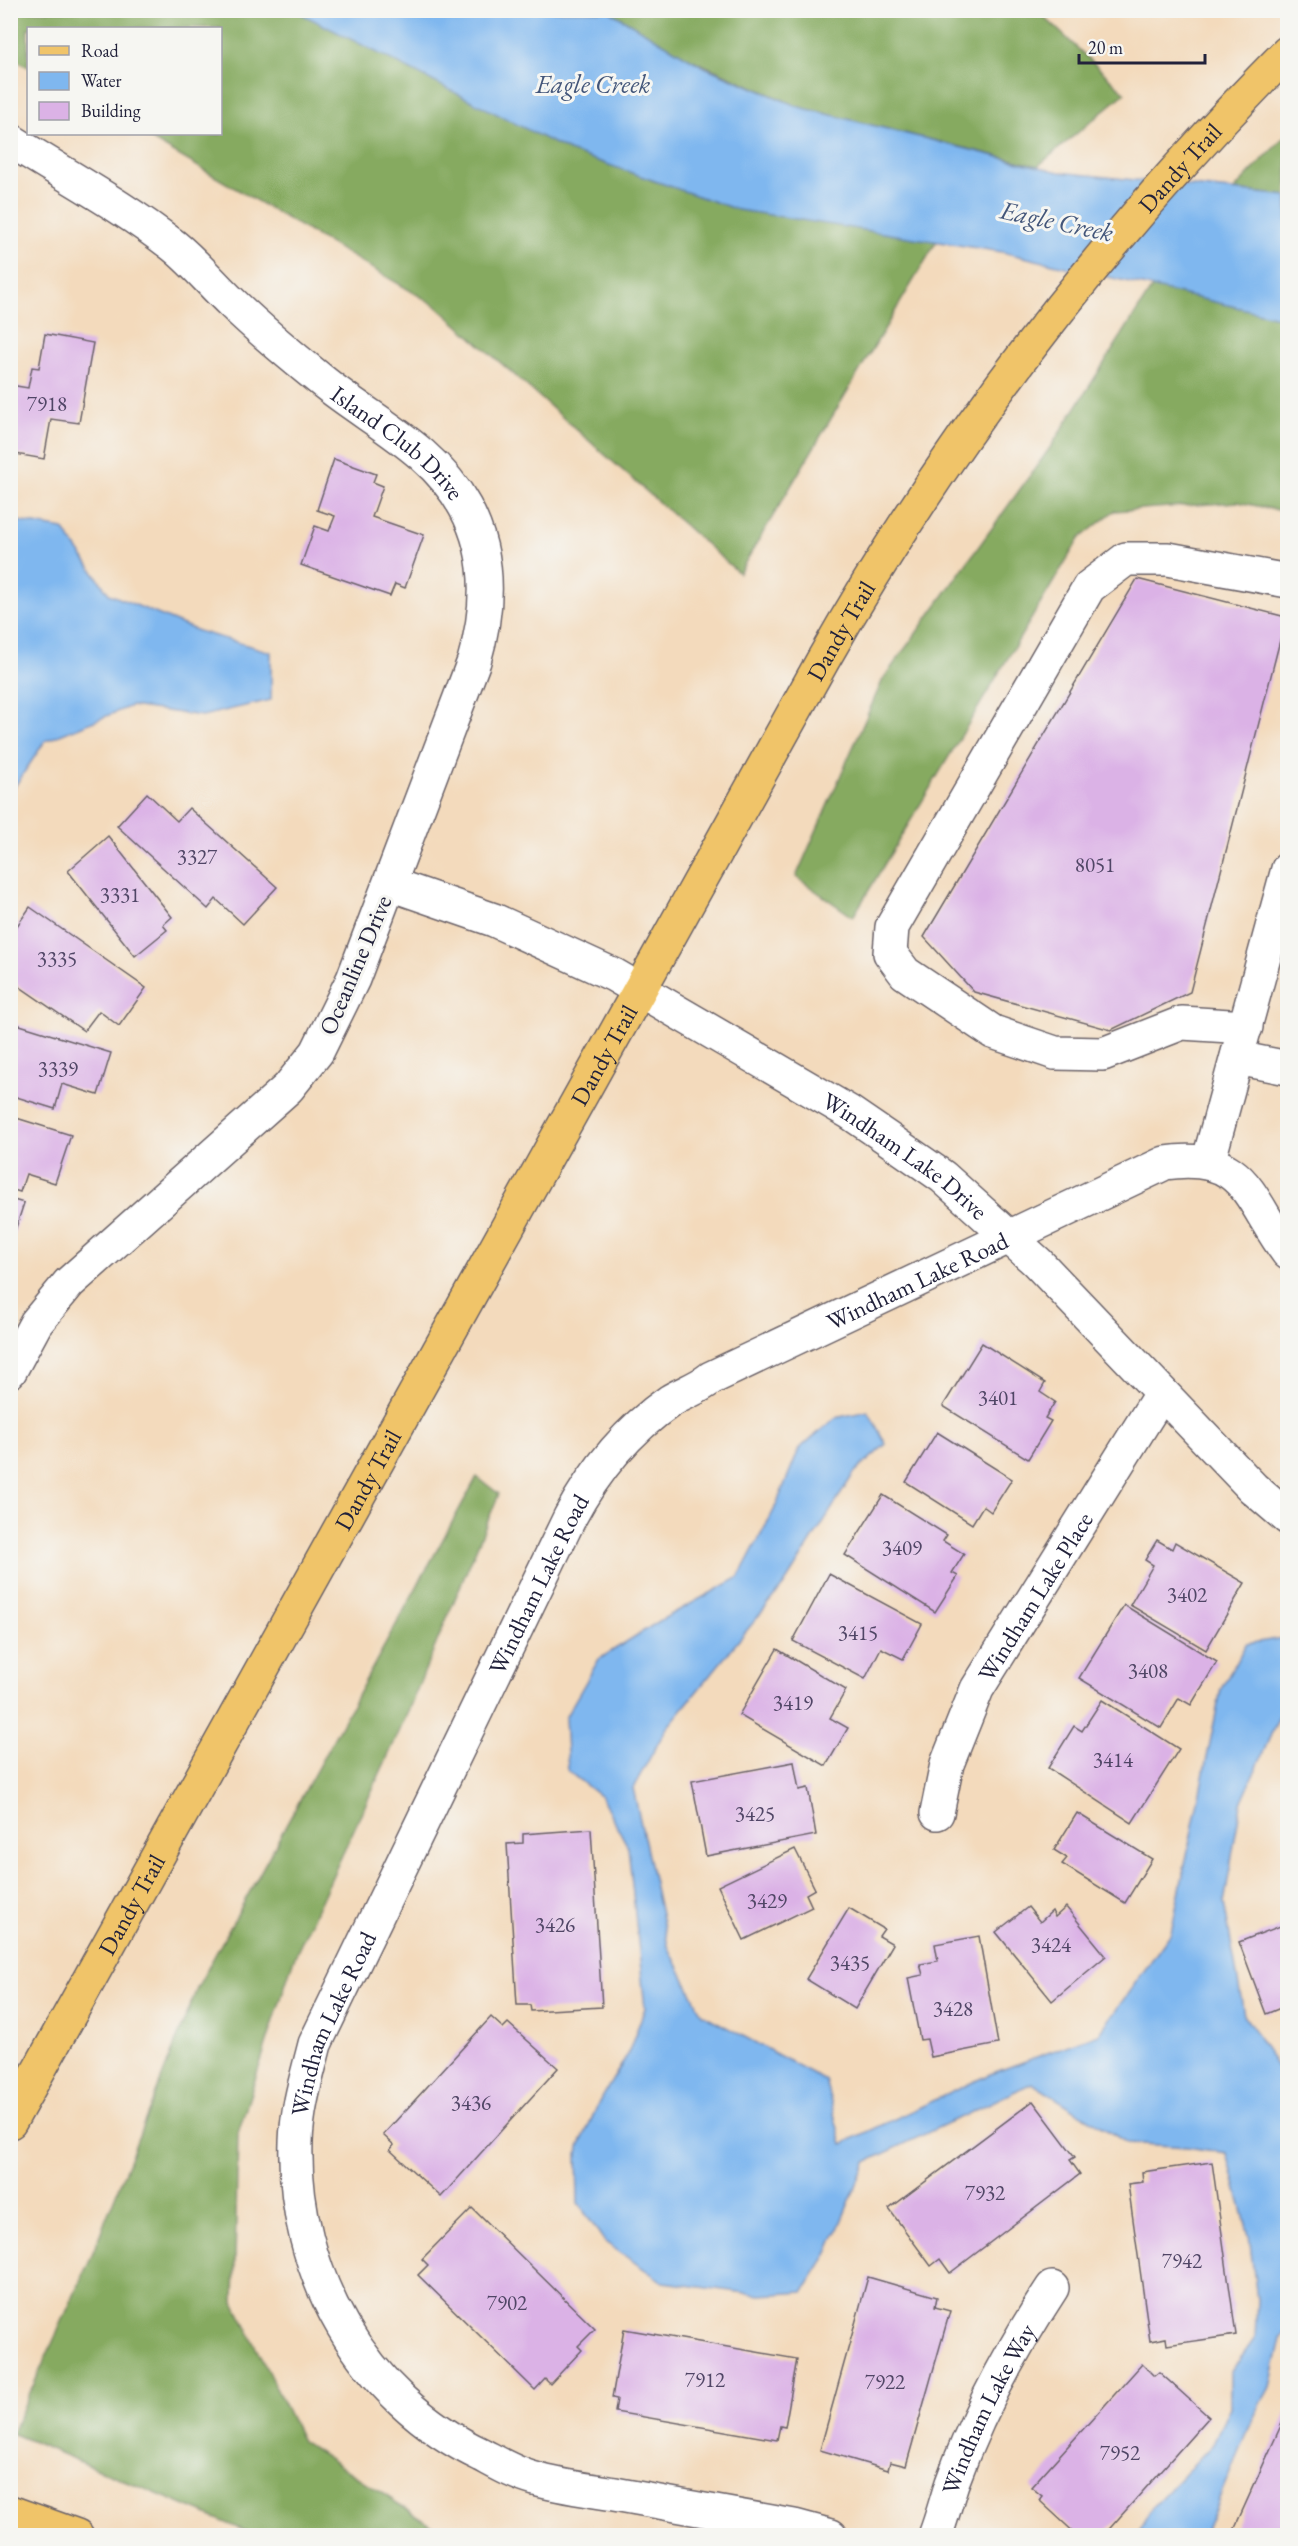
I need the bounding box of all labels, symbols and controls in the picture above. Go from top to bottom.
legend [27,27,222,135]
scale bar [1079,27,1205,65]
text: 20 m [1088,36,1123,59]
text: Road [81,39,120,62]
water label: Eagle Creek [535,67,650,101]
text: Water [81,69,122,92]
text: Building [81,99,141,122]
street label: Dandy Trail [1131,116,1228,219]
water label: Eagle Creek [996,192,1117,250]
street label: Island Club Drive [325,378,472,506]
house number: 7918 [27,390,67,417]
street label: Dandy Trail [799,575,882,686]
house number: 3327 [177,843,218,870]
house number: 8051 [1075,851,1115,878]
house number: 3331 [100,881,140,908]
street label: Oceanline Drive [312,890,398,1040]
house number: 3335 [37,945,77,972]
street label: Dandy Trail [563,999,644,1111]
house number: 3339 [38,1055,78,1082]
street label: Windham Lake Drive [817,1084,995,1226]
street label: Windham Lake Road [821,1224,1013,1337]
house number: 3401 [978,1384,1018,1411]
street label: Dandy Trail [327,1423,408,1536]
street label: Windham Lake Road [481,1487,596,1679]
street label: Windham Lake Place [970,1506,1099,1687]
house number: 3409 [882,1534,922,1561]
house number: 3402 [1167,1581,1207,1608]
house number: 3415 [838,1619,878,1646]
house number: 3408 [1128,1657,1168,1684]
house number: 3419 [773,1689,813,1716]
house number: 3414 [1093,1746,1134,1773]
house number: 3425 [735,1800,775,1827]
street label: Dandy Trail [91,1848,172,1960]
house number: 3429 [747,1887,787,1914]
house number: 3426 [535,1911,575,1938]
street label: Windham Lake Road [283,1925,383,2118]
house number: 3424 [1031,1931,1072,1958]
house number: 3435 [830,1949,870,1976]
house number: 3428 [933,1995,973,2022]
house number: 3436 [451,2089,491,2116]
house number: 7932 [965,2179,1005,2206]
house number: 7942 [1162,2247,1202,2274]
house number: 7902 [487,2289,527,2316]
street label: Windham Lake Way [934,2317,1042,2498]
house number: 7912 [685,2366,725,2393]
house number: 7922 [865,2368,905,2395]
house number: 7952 [1100,2439,1140,2466]

